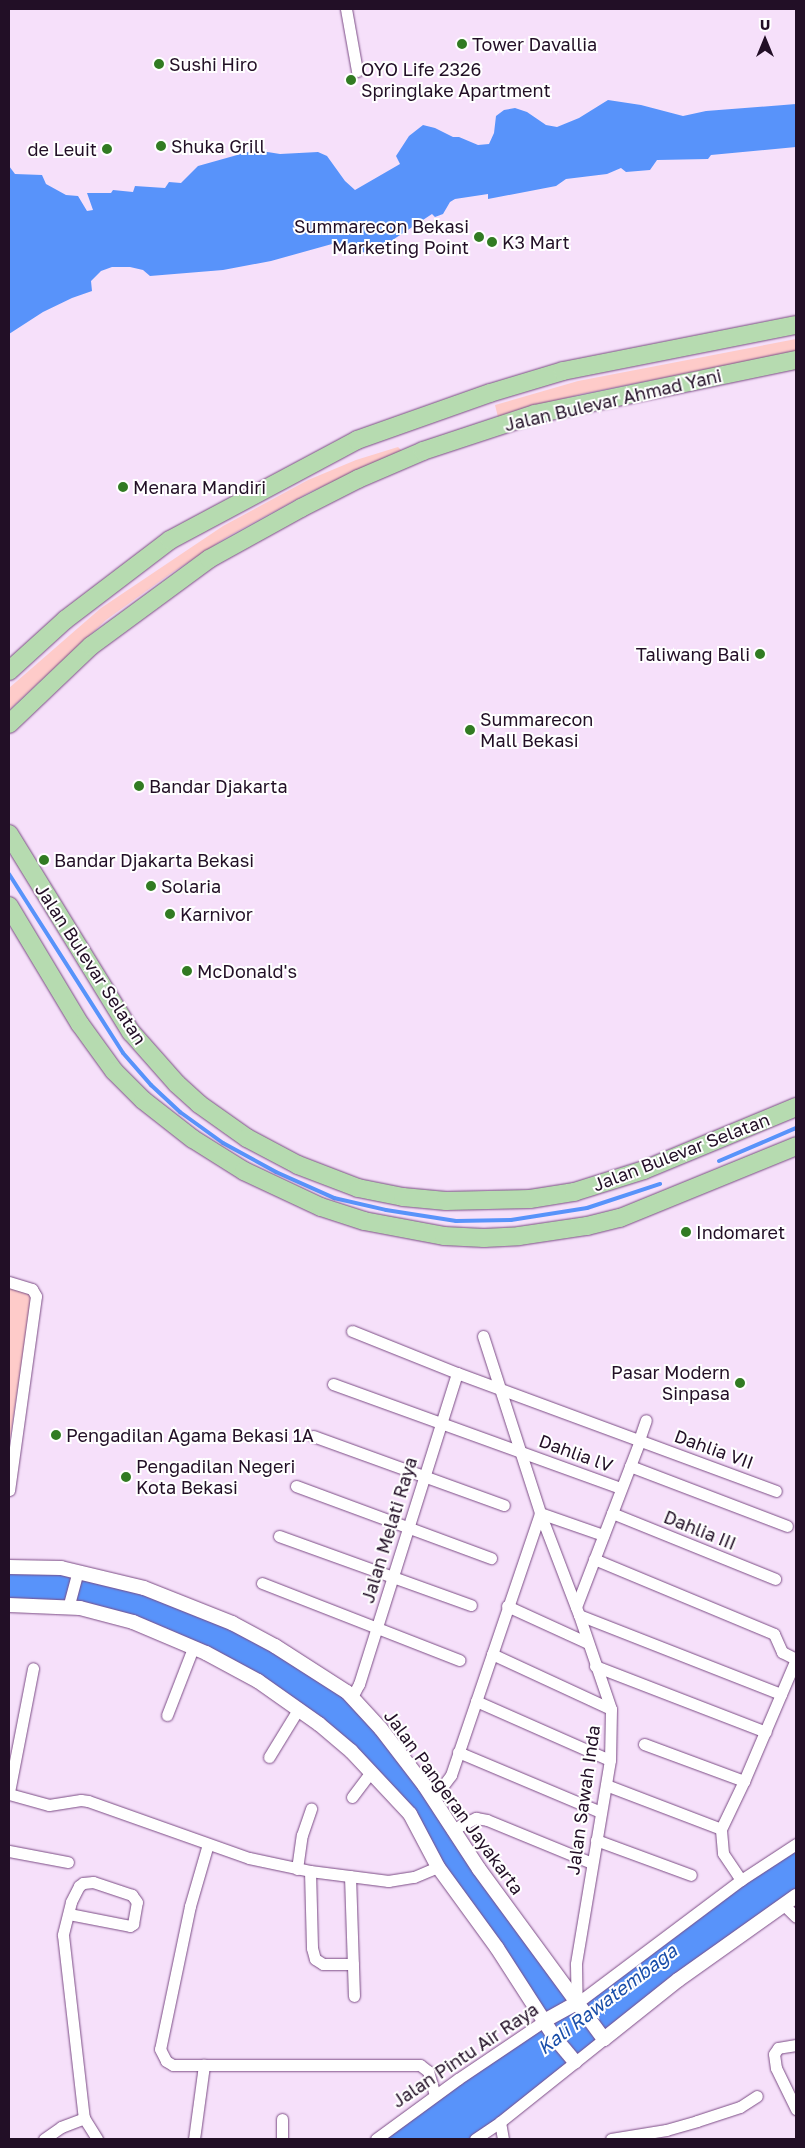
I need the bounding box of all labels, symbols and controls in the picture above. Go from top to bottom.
north arrow [740,15,790,65]
text: U [760,16,770,33]
place label: Tower Davallia [472,33,597,55]
marker: Tower Davallia [456,38,468,50]
place label: Sushi Hiro [169,53,257,75]
marker: Sushi Hiro [153,58,165,70]
place label: OYO Life 2326 Springlake Apartment [361,59,551,102]
marker: OYO Life 2326 Springlake Apartment [345,74,357,86]
place label: Shuka Grill [171,135,265,157]
place label: de Leuit [28,138,97,160]
marker: Shuka Grill [155,140,167,152]
marker: de Leuit [101,143,113,155]
place label: Summarecon Bekasi Marketing Point [294,216,469,258]
marker: Summarecon Bekasi Marketing Point [473,231,485,243]
place label: K3 Mart [502,231,570,253]
marker: K3 Mart [486,236,498,248]
street label: Jalan Bulevar Ahmad Yani [502,364,724,436]
place label: Menara Mandiri [133,476,266,498]
marker: Menara Mandiri [117,481,129,493]
place label: Taliwang Bali [636,643,750,665]
marker: Taliwang Bali [754,648,766,660]
place label: Summarecon Mall Bekasi [480,709,593,752]
marker: Summarecon Mall Bekasi [464,724,476,736]
place label: Bandar Djakarta [149,775,288,797]
marker: Bandar Djakarta [133,780,145,792]
place label: Bandar Djakarta Bekasi [54,849,254,871]
marker: Bandar Djakarta Bekasi [38,854,50,866]
place label: Solaria [161,875,221,897]
street label: Jalan Bulevar Selatan [31,879,151,1049]
marker: Solaria [145,880,157,892]
place label: Karnivor [180,903,253,925]
marker: Karnivor [164,908,176,920]
place label: McDonald's [197,960,297,982]
marker: McDonald's [181,965,193,977]
street label: Jalan Bulevar Selatan [590,1108,772,1196]
place label: Indomaret [696,1221,785,1243]
marker: Indomaret [680,1226,692,1238]
place label: Pasar Modern Sinpasa [611,1362,730,1405]
marker: Pasar Modern Sinpasa [734,1377,746,1389]
place label: Pengadilan Agama Bekasi 1A [66,1424,314,1446]
street label: Dahlia VII [672,1425,756,1473]
marker: Pengadilan Agama Bekasi 1A [50,1429,62,1441]
street label: Dahlia lV [536,1430,616,1476]
street label: Jalan Melati Raya [357,1454,421,1606]
place label: Pengadilan Negeri Kota Bekasi [136,1456,295,1498]
marker: Pengadilan Negeri Kota Bekasi [120,1471,132,1483]
street label: Dahlia III [661,1506,739,1554]
street label: Jalan Pangeran Jayakarta [380,1705,528,1899]
street label: Jalan Sawah Inda [562,1724,604,1876]
water label: Kali Rawatembaga [533,1939,681,2059]
street label: Jalan Pintu Air Raya [388,1998,542,2112]

